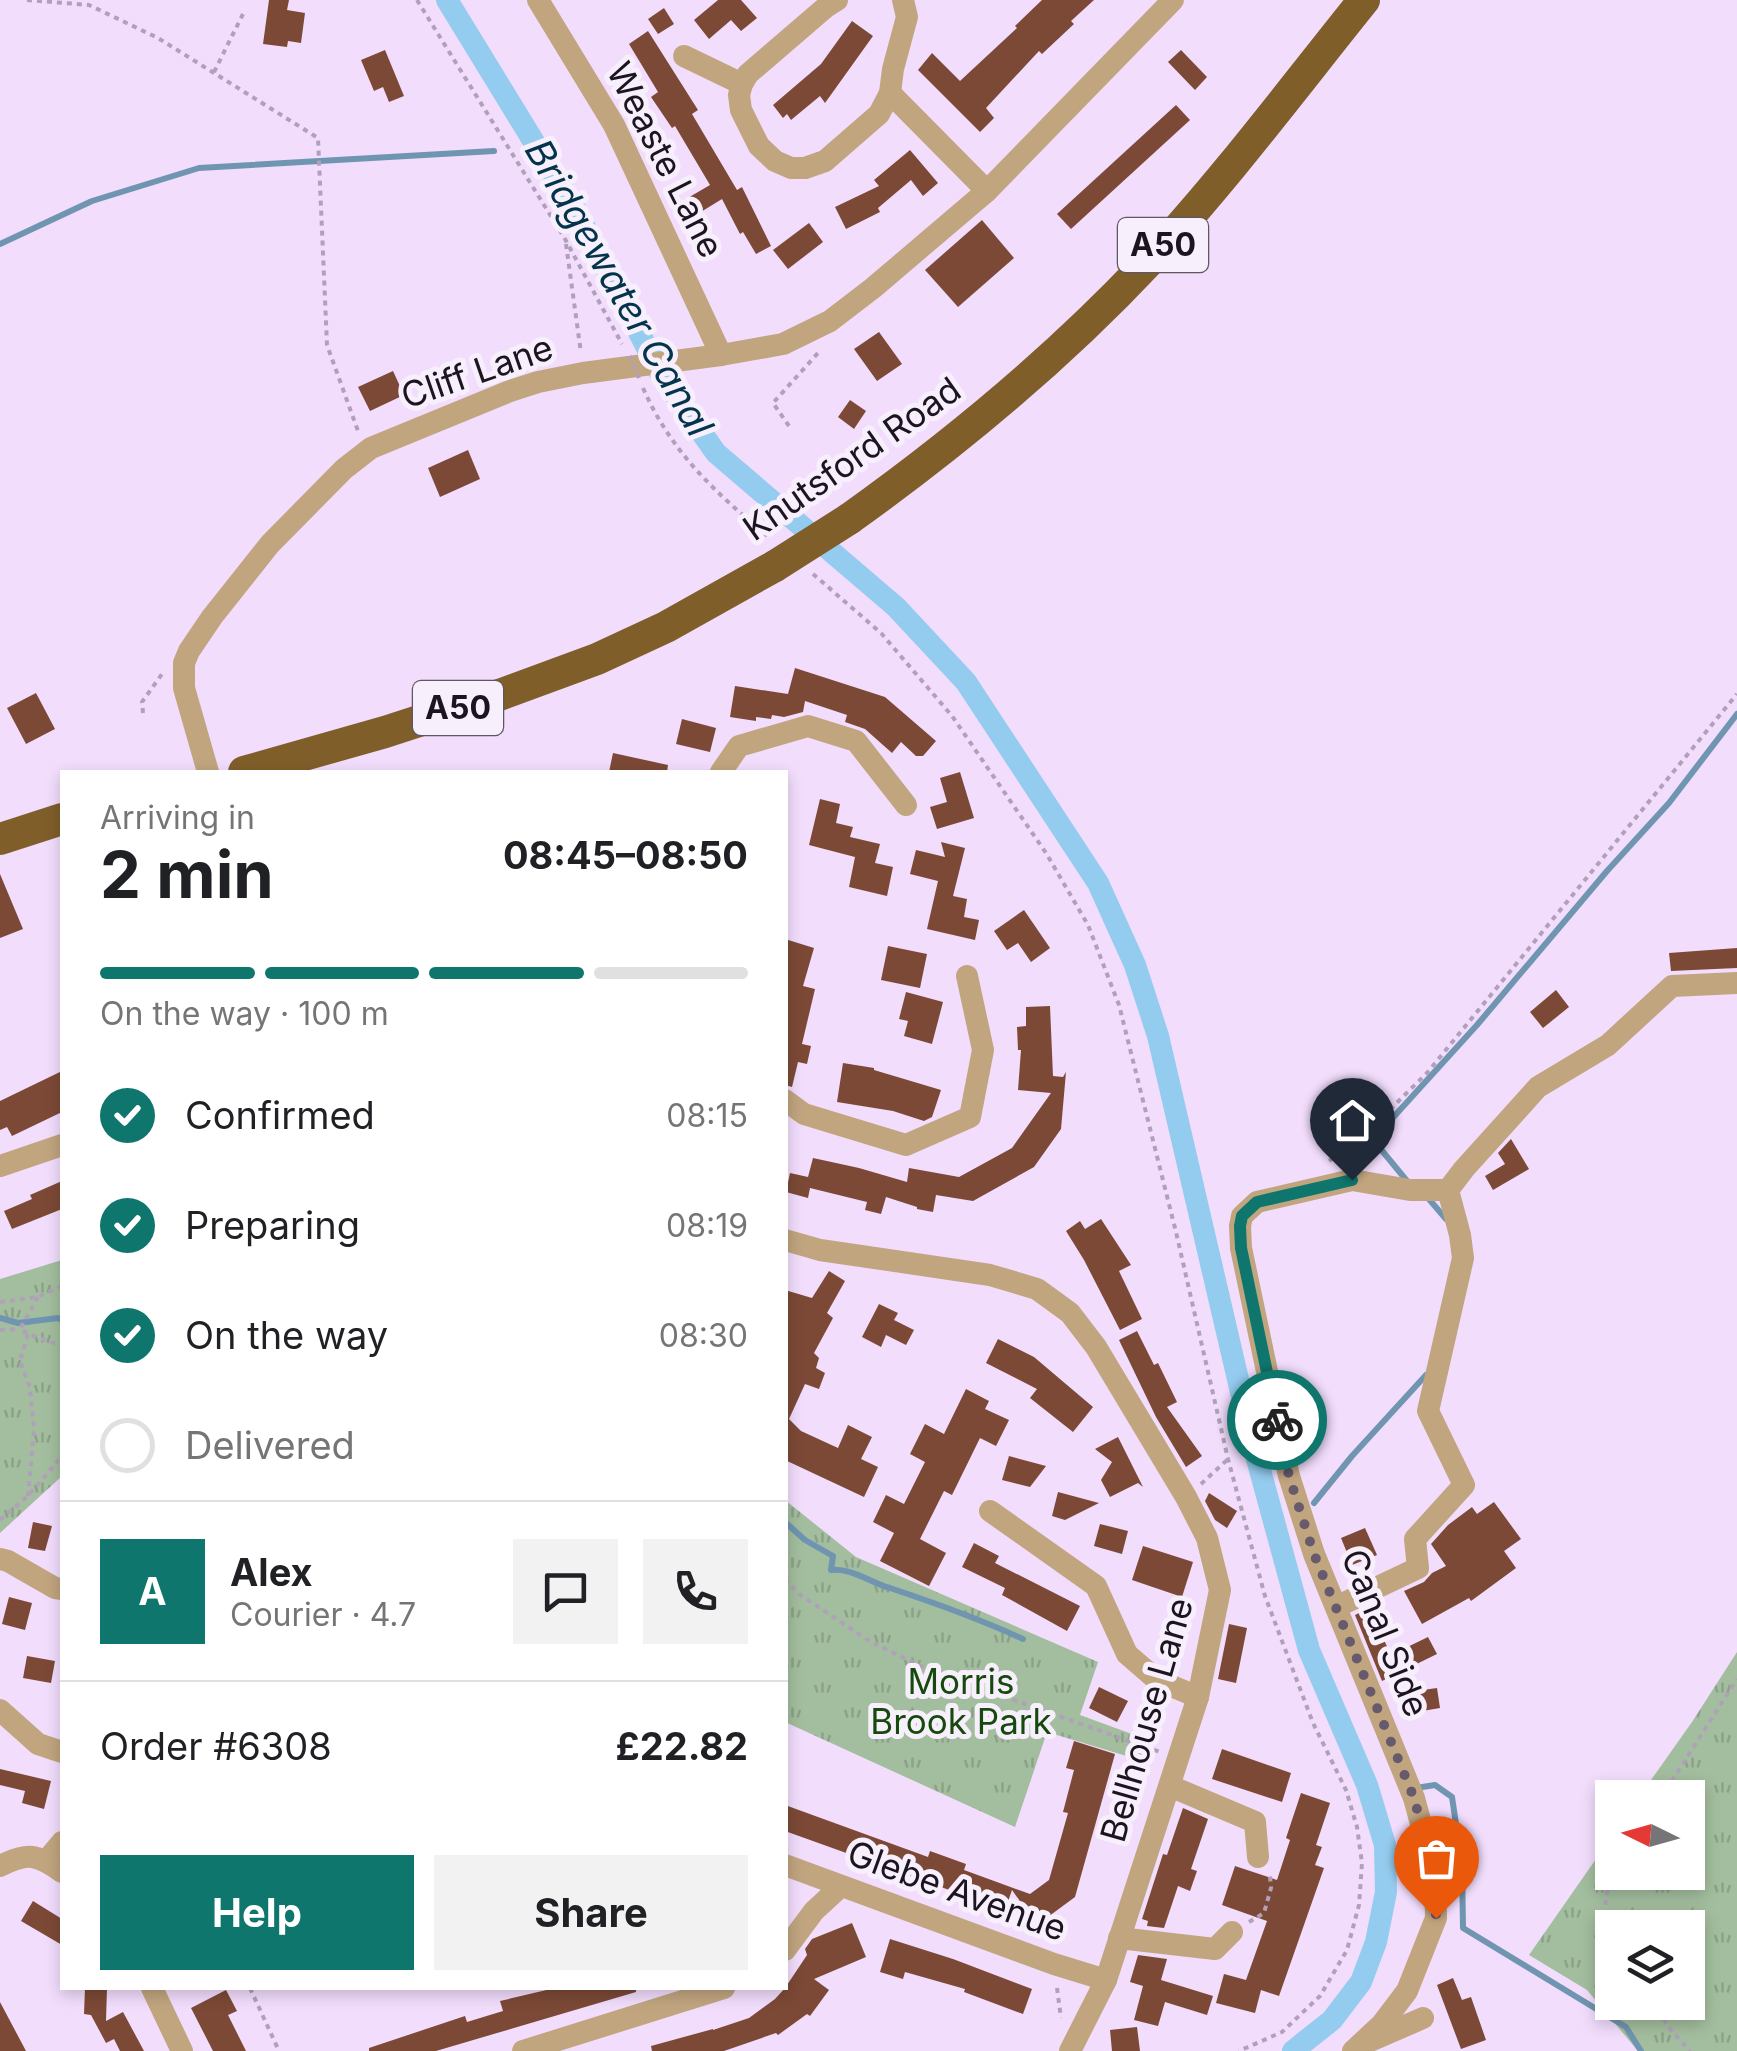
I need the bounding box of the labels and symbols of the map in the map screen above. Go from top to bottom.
street label: Weaste Lane [599,55,733,264]
water label: Bridgewater Canal [516,131,724,445]
road number: A50 [1118,218,1208,272]
street label: Cliff Lane [395,326,558,417]
street label: Knutsford Road [735,368,968,549]
road number: A50 [413,681,503,735]
pin [1310,1078,1395,1181]
courier [1227,1370,1327,1470]
street label: Canal Side [1333,1543,1438,1722]
street label: Bellhouse Lane [1091,1593,1201,1847]
park label: Morris Brook Park [870,1660,1052,1742]
north arrow [1595,1780,1705,1890]
pin [1394,1816,1479,1919]
street label: Glebe Avenue [842,1831,1072,1949]

